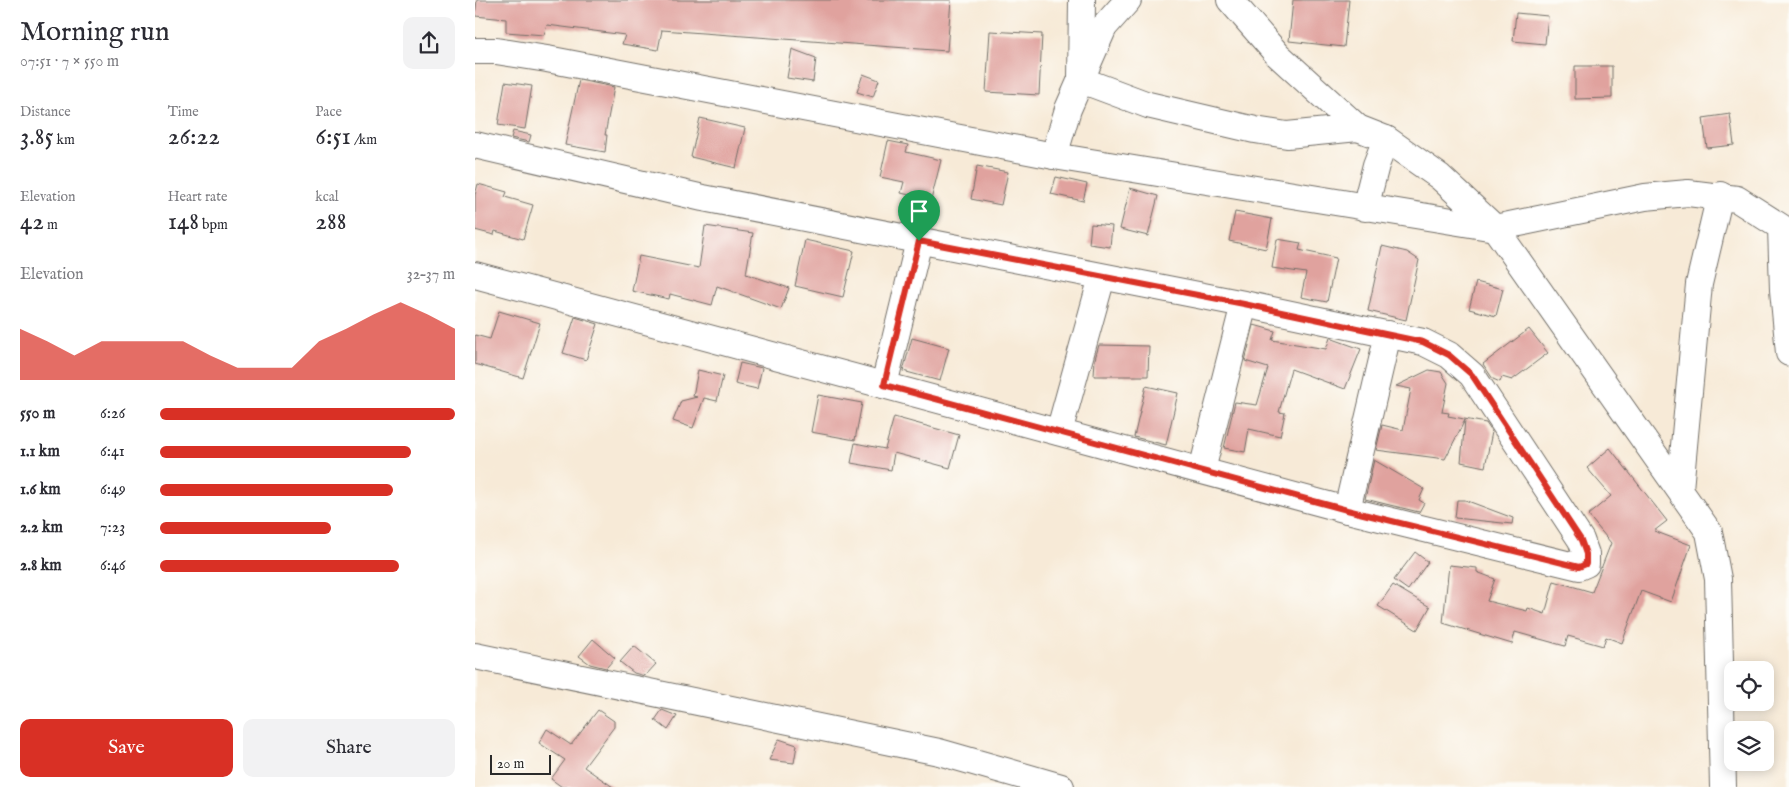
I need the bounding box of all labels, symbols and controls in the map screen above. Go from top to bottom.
text: Morning run [20,15,170,50]
button: share [403,17,455,69]
text: 07:51 · 7 × 550 m [20,52,119,72]
text: Distance [20,103,71,121]
text: Time [168,103,199,121]
text: Pace [315,103,342,121]
text: 3.85 [20,121,54,153]
text: 26:22 [168,121,220,153]
text: 6:51 [315,121,351,153]
text: km [54,131,75,149]
text: /km [351,131,377,149]
text: Elevation [20,188,76,206]
text: Heart rate [168,188,227,206]
text: kcal [315,188,339,206]
pin [898,190,940,241]
icon: arrive [905,197,933,225]
text: 42 [20,206,44,238]
text: 148 [168,206,199,238]
text: 288 [315,206,347,238]
text: m [44,216,58,234]
text: bpm [199,216,228,234]
text: Elevation [20,265,83,285]
text: 32–37 m [407,265,455,285]
text: 550 m [20,404,55,424]
text: 6:26 [100,404,125,424]
text: 1.1 km [20,442,60,462]
text: 6:41 [100,442,125,462]
text: 1.6 km [20,480,61,500]
text: 6:49 [100,480,126,500]
text: 2.2 km [20,518,63,538]
text: 7:23 [100,518,125,538]
text: 2.8 km [20,556,62,576]
text: 6:46 [100,556,126,576]
map controls [1724,661,1774,771]
button: locate [1724,661,1774,711]
button: Save [20,719,233,777]
button: Share [243,719,455,777]
button: layers [1724,721,1774,771]
scale bar [490,752,551,775]
text: 20 m [497,755,524,773]

